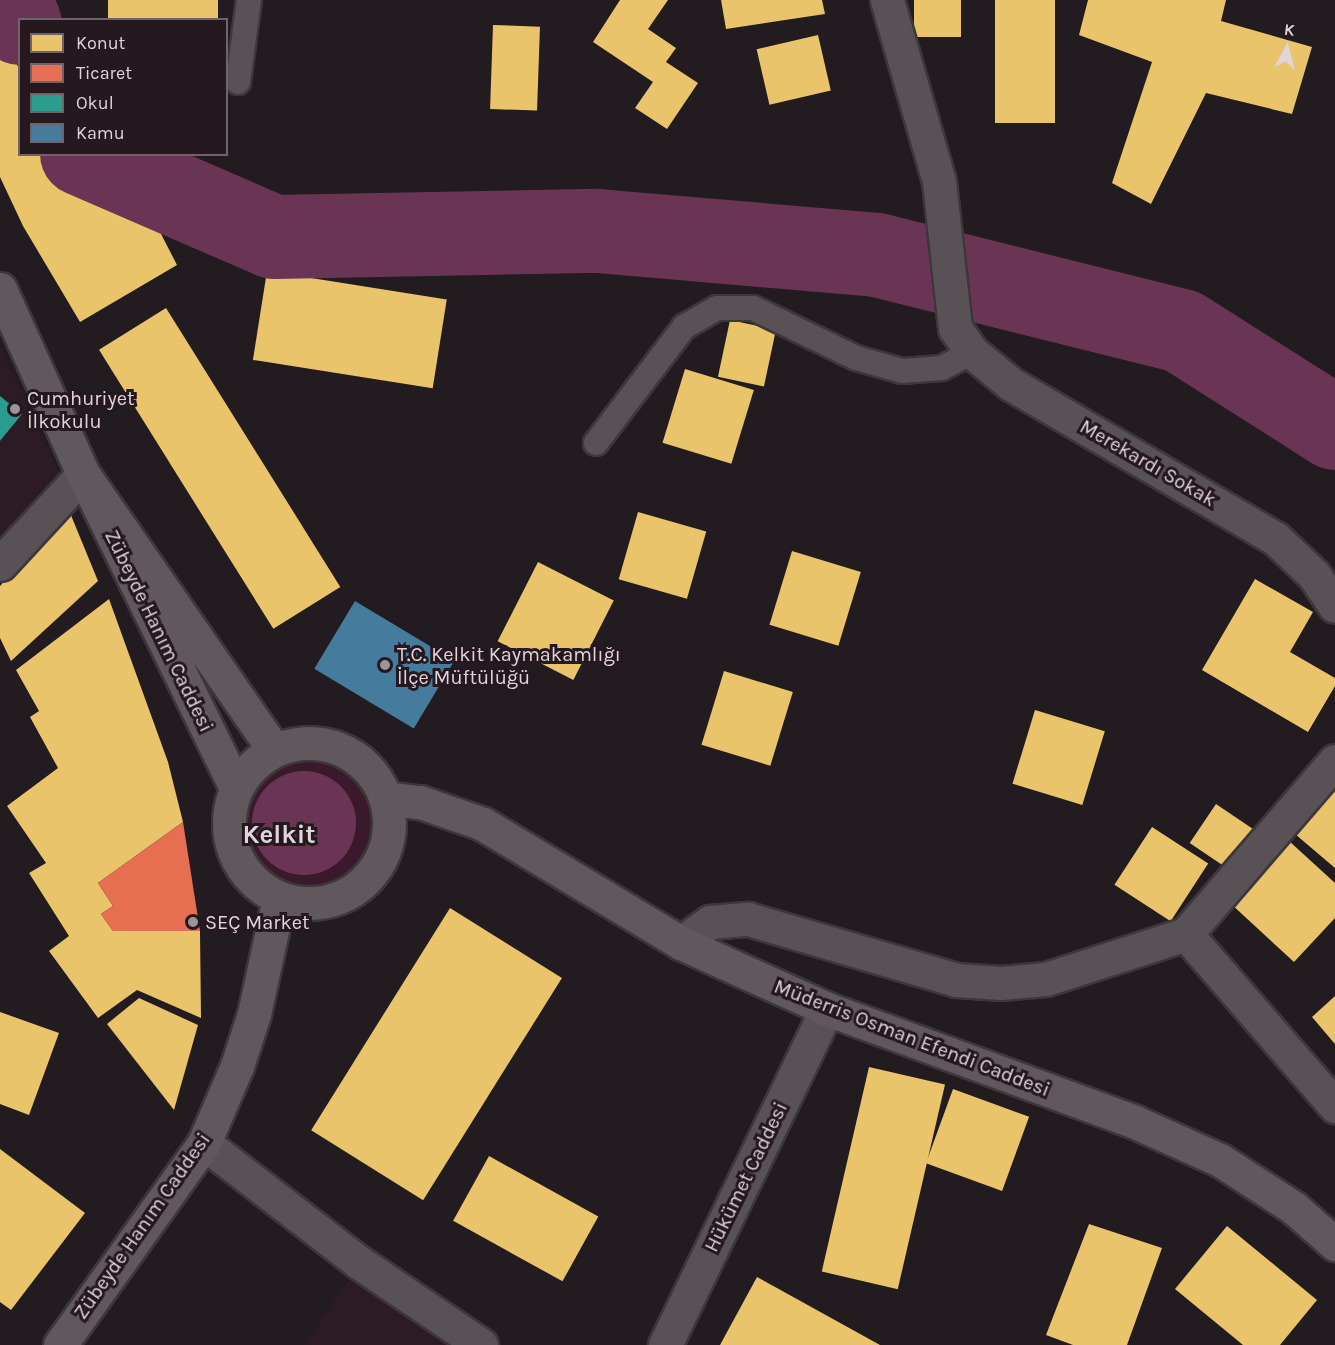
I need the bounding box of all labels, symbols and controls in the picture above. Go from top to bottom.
legend [18,18,228,156]
north arrow [1257,18,1317,78]
text: K [1283,20,1296,40]
text: Konut [76,32,125,54]
text: Ticaret [76,62,132,84]
text: Okul [76,92,114,114]
text: Kamu [76,122,125,144]
place label: Cumhuriyet İlkokulu [27,386,135,433]
marker: Cumhuriyet İlkokulu [8,402,22,416]
street label: Merekardı Sokak [1076,414,1220,512]
street label: Zübeyde Hanım Caddesi [100,526,218,736]
place label: T.C. Kelkit Kaymakamlığı İlçe Müftülüğü [397,642,621,689]
marker: T.C. Kelkit Kaymakamlığı İlçe Müftülüğü [378,658,392,672]
district label: Kelkit [243,819,315,851]
place label: SEÇ Market [205,910,310,934]
marker: SEÇ Market [186,915,200,929]
street label: Müderris Osman Efendi Caddesi [771,974,1053,1102]
street label: Hükümet Caddesi [699,1098,793,1256]
street label: Zübeyde Hanım Caddesi [69,1128,215,1324]

